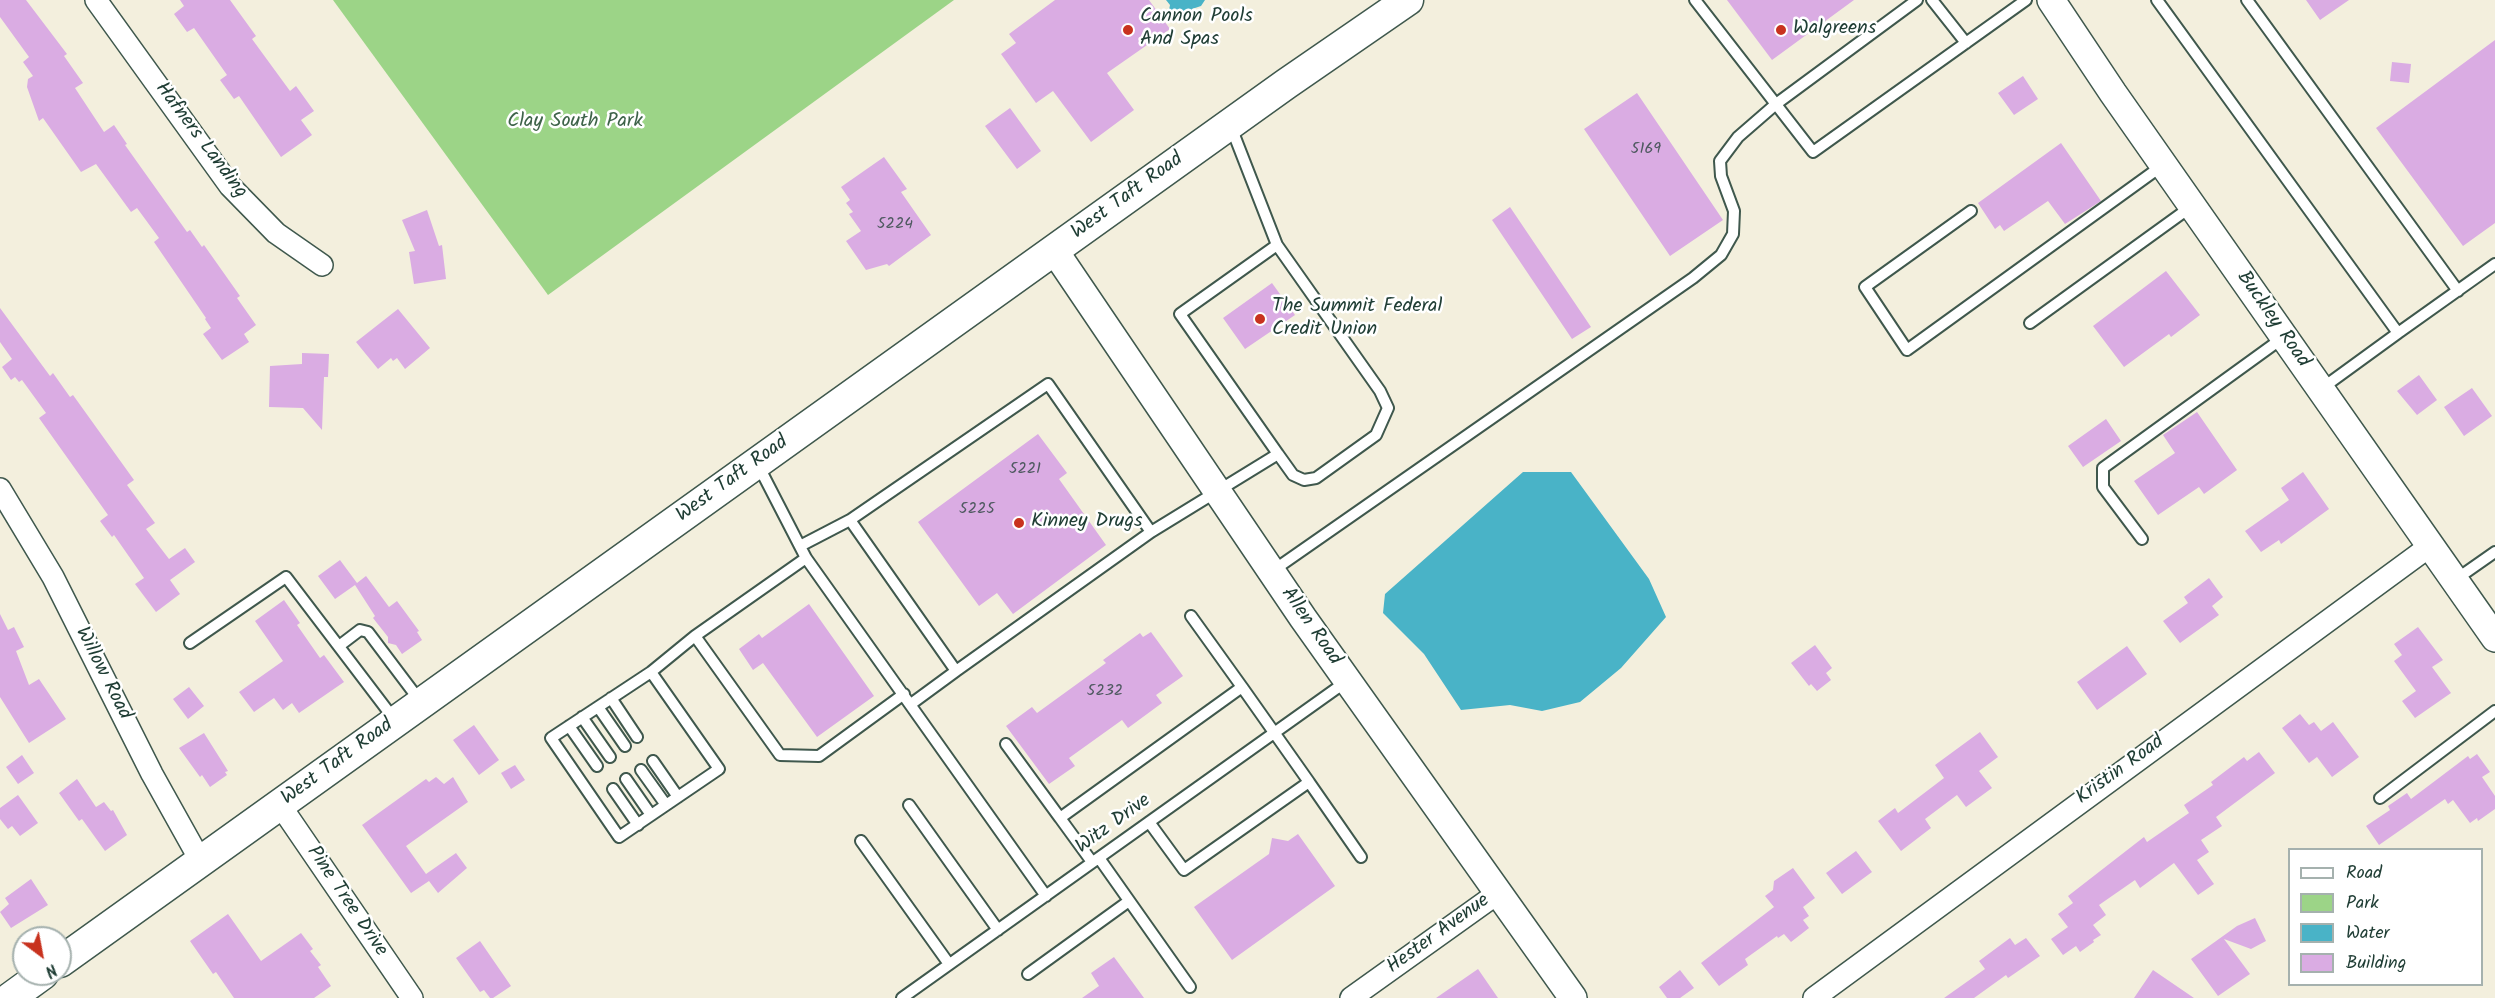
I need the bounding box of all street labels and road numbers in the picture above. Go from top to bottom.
street label: Hafners Landing [149,78,251,204]
street label: West Taft Road [1067,148,1189,246]
street label: Buckley Road [2230,267,2314,373]
street label: West Taft Road [672,431,794,529]
street label: Allen Road [1274,583,1346,671]
street label: Willow Road [68,624,136,724]
street label: West Taft Road [277,714,399,812]
street label: Kristin Road [2072,731,2170,811]
street label: Witz Drive [1072,790,1156,860]
street label: Pine Tree Drive [300,842,392,962]
street label: Hester Avenue [1383,890,1495,980]

